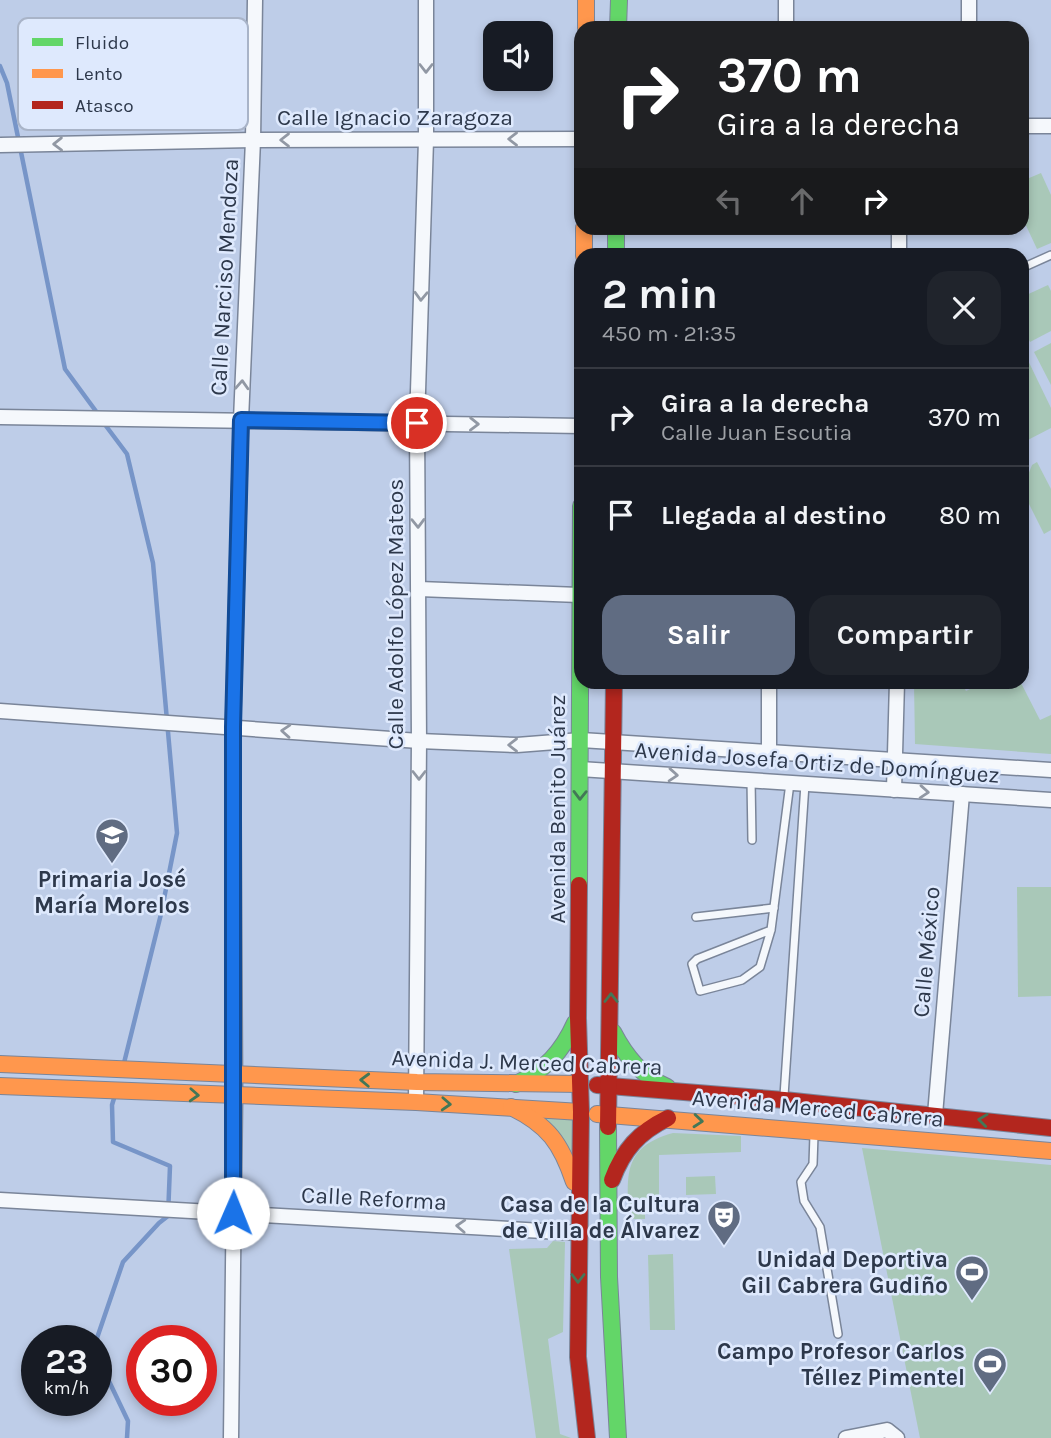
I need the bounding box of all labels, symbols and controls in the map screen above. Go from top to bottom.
legend [18,18,248,130]
map controls [483,21,553,91]
button: sound [483,21,553,91]
text: Fluido [75,32,129,54]
text: 370 m [717,47,862,104]
icon: right [602,49,693,140]
text: Lento [75,63,123,85]
one-way arrow [418,63,434,74]
text: Atasco [75,95,134,117]
street label: Calle Ignacio Zaragoza [277,104,513,131]
text: Gira a la derecha [717,106,960,143]
one-way arrow [507,131,518,147]
one-way arrow [280,132,290,148]
one-way arrow [52,136,63,152]
street label: Calle Narciso Mendoza [205,158,244,396]
icon: left [710,182,748,220]
icon: ahead [783,182,821,220]
icon: right [856,182,894,220]
text: 2 min [602,269,718,319]
button: close [927,271,1001,345]
one-way arrow [413,290,428,301]
text: 450 m · 21:35 [602,320,736,347]
one-way arrow [235,380,250,391]
text: Gira a la derecha [661,388,870,419]
pin [387,393,447,453]
icon: right [602,398,640,436]
text: 370 m [928,402,1001,433]
icon: arrive [398,404,436,442]
one-way arrow [468,417,479,432]
text: Calle Juan Escutia [661,419,852,446]
street label: Calle Adolfo López Mateos [382,479,409,749]
icon: arrive [602,496,640,534]
text: Llegada al destino [661,500,887,531]
text: 80 m [939,500,1001,531]
one-way arrow [410,518,426,529]
button: Salir [602,595,795,675]
button: Compartir [809,595,1001,675]
street label: Avenida Benito Juárez [544,695,571,924]
one-way arrow [280,724,291,739]
street label: Avenida Josefa Ortiz de Domínguez [634,736,1000,789]
one-way arrow [507,737,518,753]
one-way arrow [667,767,678,782]
one-way arrow [411,770,427,781]
one-way arrow [919,784,930,799]
one-way arrow [572,790,588,800]
school or university icon: Primaria José María Morelos [93,816,131,865]
place label: Primaria José María Morelos [34,866,190,919]
street label: Calle México [907,885,946,1019]
one-way arrow [603,992,619,1002]
street label: Avenida J. Merced Cabrera [391,1044,663,1081]
one-way arrow [359,1072,370,1087]
street label: Avenida Merced Cabrera [691,1084,945,1133]
one-way arrow [189,1087,200,1102]
one-way arrow [441,1096,452,1111]
one-way arrow [692,1113,703,1128]
one-way arrow [977,1113,989,1128]
position arrow [196,1176,270,1250]
street label: Calle Reforma [300,1181,447,1216]
place label: Casa de la Cultura de Villa de Álvarez [500,1191,700,1244]
theatre icon: Casa de la Cultura de Villa de Álvarez [705,1198,743,1247]
one-way arrow [455,1219,466,1234]
place label: Unidad Deportiva Gil Cabrera Gudiño [741,1246,948,1299]
sports icon: Unidad Deportiva Gil Cabrera Gudiño [953,1253,991,1302]
one-way arrow [570,1273,585,1284]
speed limit sign: 30 [126,1325,217,1416]
place label: Campo Profesor Carlos Téllez Pimentel [717,1338,965,1391]
text: 23 [45,1341,88,1382]
sports icon: Campo Profesor Carlos Téllez Pimentel [971,1345,1009,1394]
text: km/h [44,1377,89,1399]

